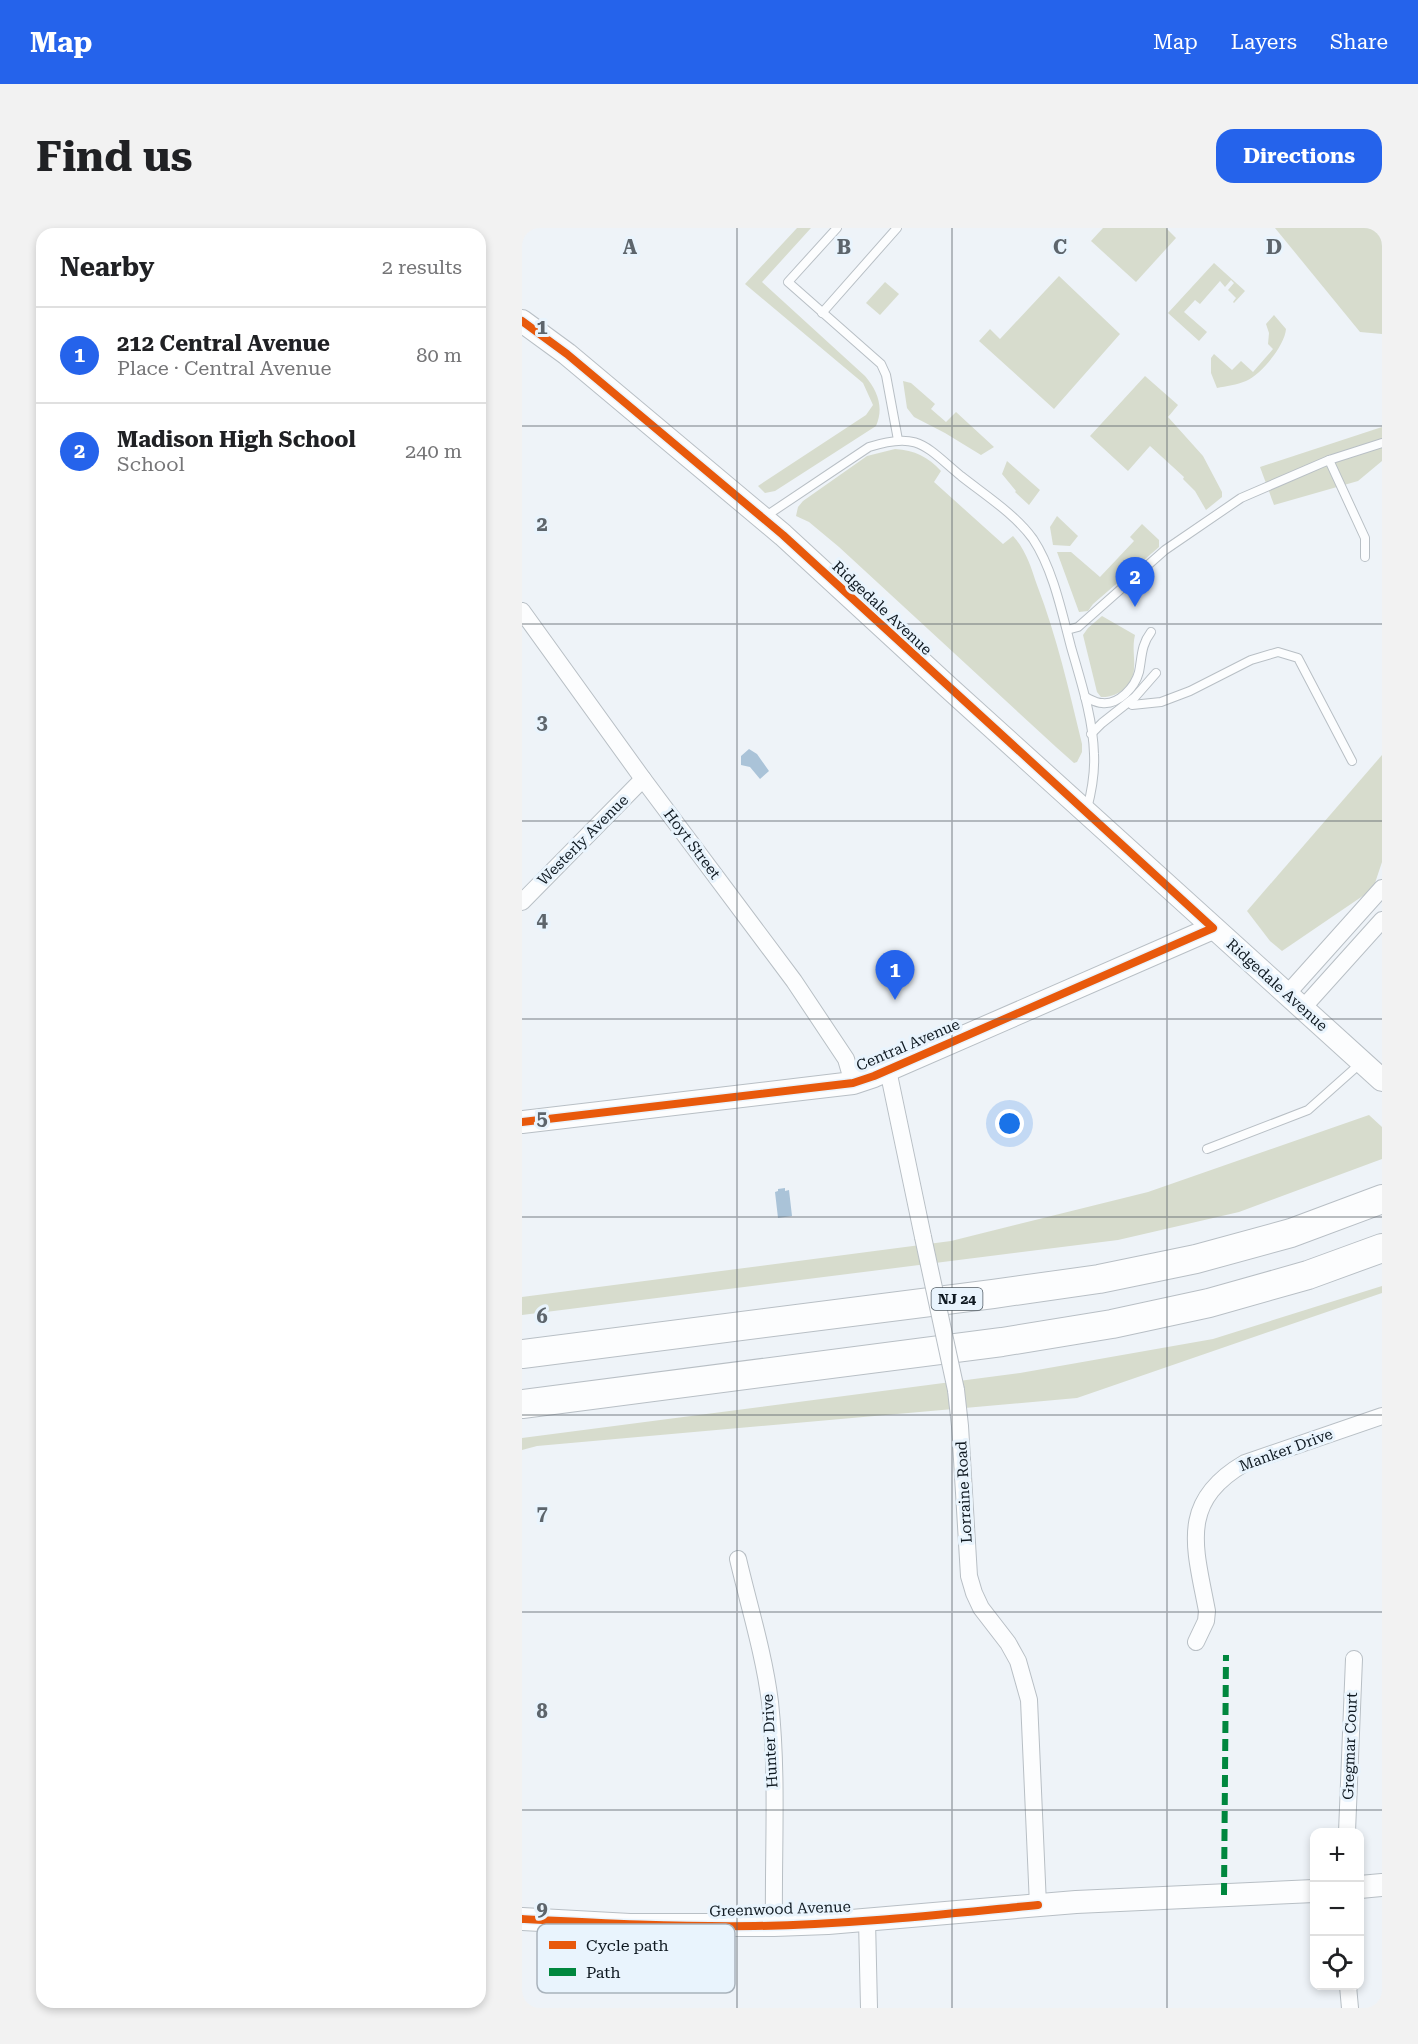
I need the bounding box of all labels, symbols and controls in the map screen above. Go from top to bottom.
text: Map [30,26,92,59]
text: Map [1153,30,1198,54]
text: Layers [1231,30,1297,54]
text: Share [1330,30,1388,54]
button: Directions [1216,129,1382,183]
text: Find us [36,132,193,181]
text: A [623,235,638,259]
text: B [837,235,851,259]
text: C [1053,235,1067,259]
text: D [1266,235,1282,259]
text: Nearby [60,252,154,282]
text: 2 results [382,255,462,279]
text: 1 [536,315,548,339]
text: 212 Central Avenue [117,331,330,356]
text: 1 [74,343,85,367]
text: 80 m [416,343,462,367]
text: Place · Central Avenue [117,356,331,380]
text: Madison High School [117,427,356,452]
text: 2 [74,439,85,463]
text: 240 m [405,439,462,463]
text: School [117,452,185,476]
text: 2 [536,512,548,536]
street label: Ridgedale Avenue [829,557,935,659]
pin: 2 [1116,558,1154,607]
text: 3 [536,710,548,734]
street label: Westerly Avenue [534,791,632,889]
street label: Hoyt Street [660,805,724,883]
text: 4 [536,908,548,932]
street label: Ridgedale Avenue [1223,935,1331,1035]
pin: 1 [876,950,914,1000]
street label: Central Avenue [854,1015,962,1075]
text: 5 [536,1106,548,1130]
your location [995,1109,1024,1138]
road number: NJ 24 [932,1288,982,1310]
text: 6 [536,1304,548,1328]
street label: Manker Drive [1237,1425,1335,1475]
street label: Lorraine Road [952,1440,976,1544]
text: 7 [536,1501,548,1525]
street label: Gregmar Court [1339,1692,1361,1800]
street label: Hunter Drive [759,1693,781,1789]
text: 8 [536,1699,548,1723]
map controls [1310,1828,1364,1990]
button: + [1310,1828,1364,1882]
button: − [1310,1882,1364,1936]
text: 9 [536,1897,548,1921]
street label: Greenwood Avenue [709,1898,851,1920]
legend [537,1924,735,1993]
text: Cycle path [586,1936,669,1955]
button: locate [1310,1936,1364,1990]
text: Path [586,1963,621,1982]

